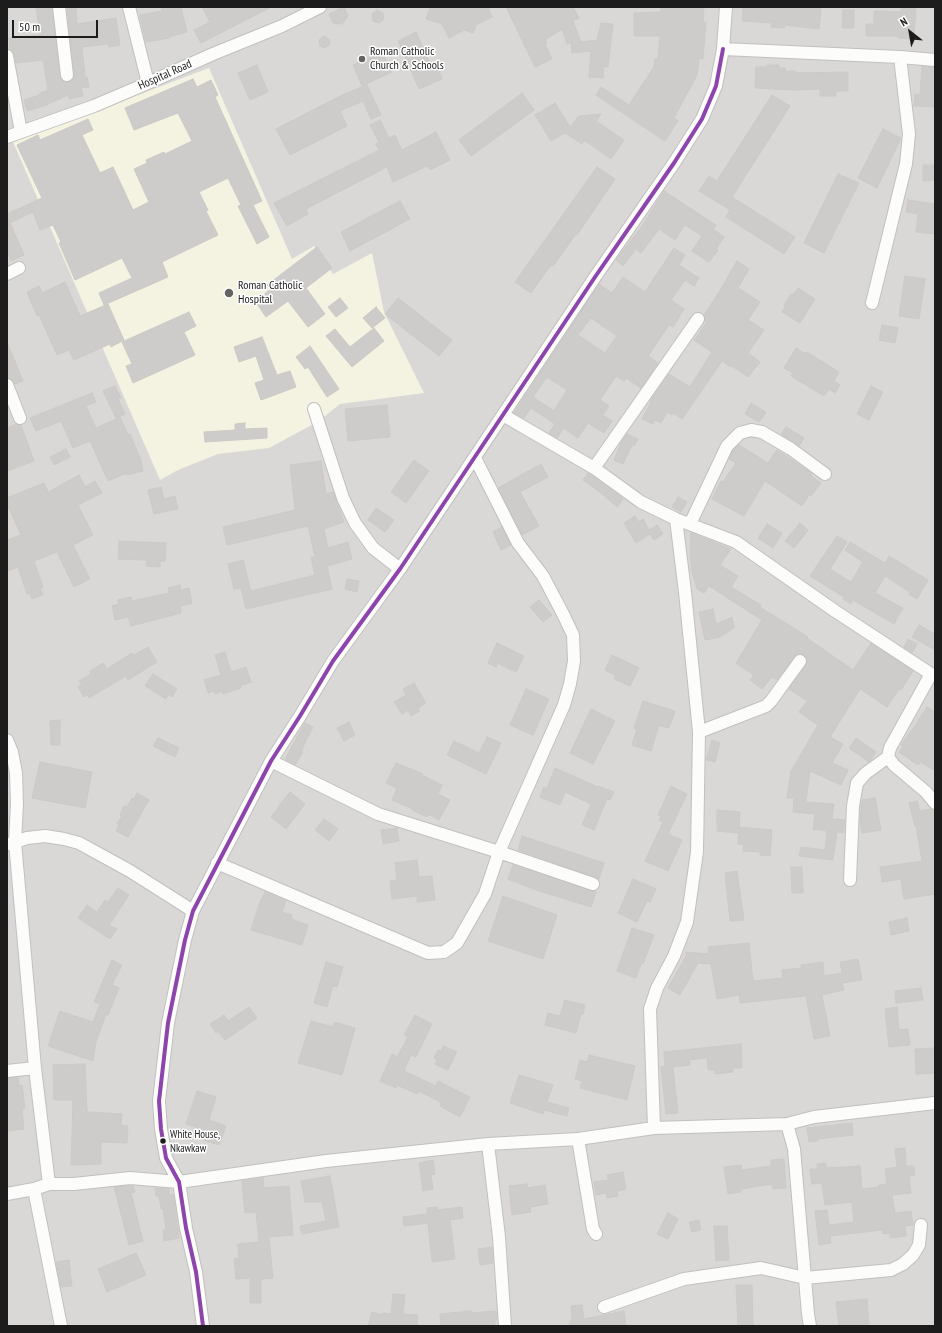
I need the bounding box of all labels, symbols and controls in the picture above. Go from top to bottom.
scale bar [14,12,100,38]
north arrow [890,12,930,52]
text: N [898,14,910,29]
text: 50 m [19,19,40,34]
place label: Roman Catholic Church & Schools [370,45,444,73]
marker: Roman Catholic Church & Schools [357,54,367,64]
street label: Hospital Road [136,57,194,93]
place label: Roman Catholic Hospital [238,279,302,307]
marker: Roman Catholic Hospital [223,287,235,299]
place label: White House, Nkawkaw [170,1128,220,1154]
marker: White House, Nkawkaw [158,1136,168,1146]

